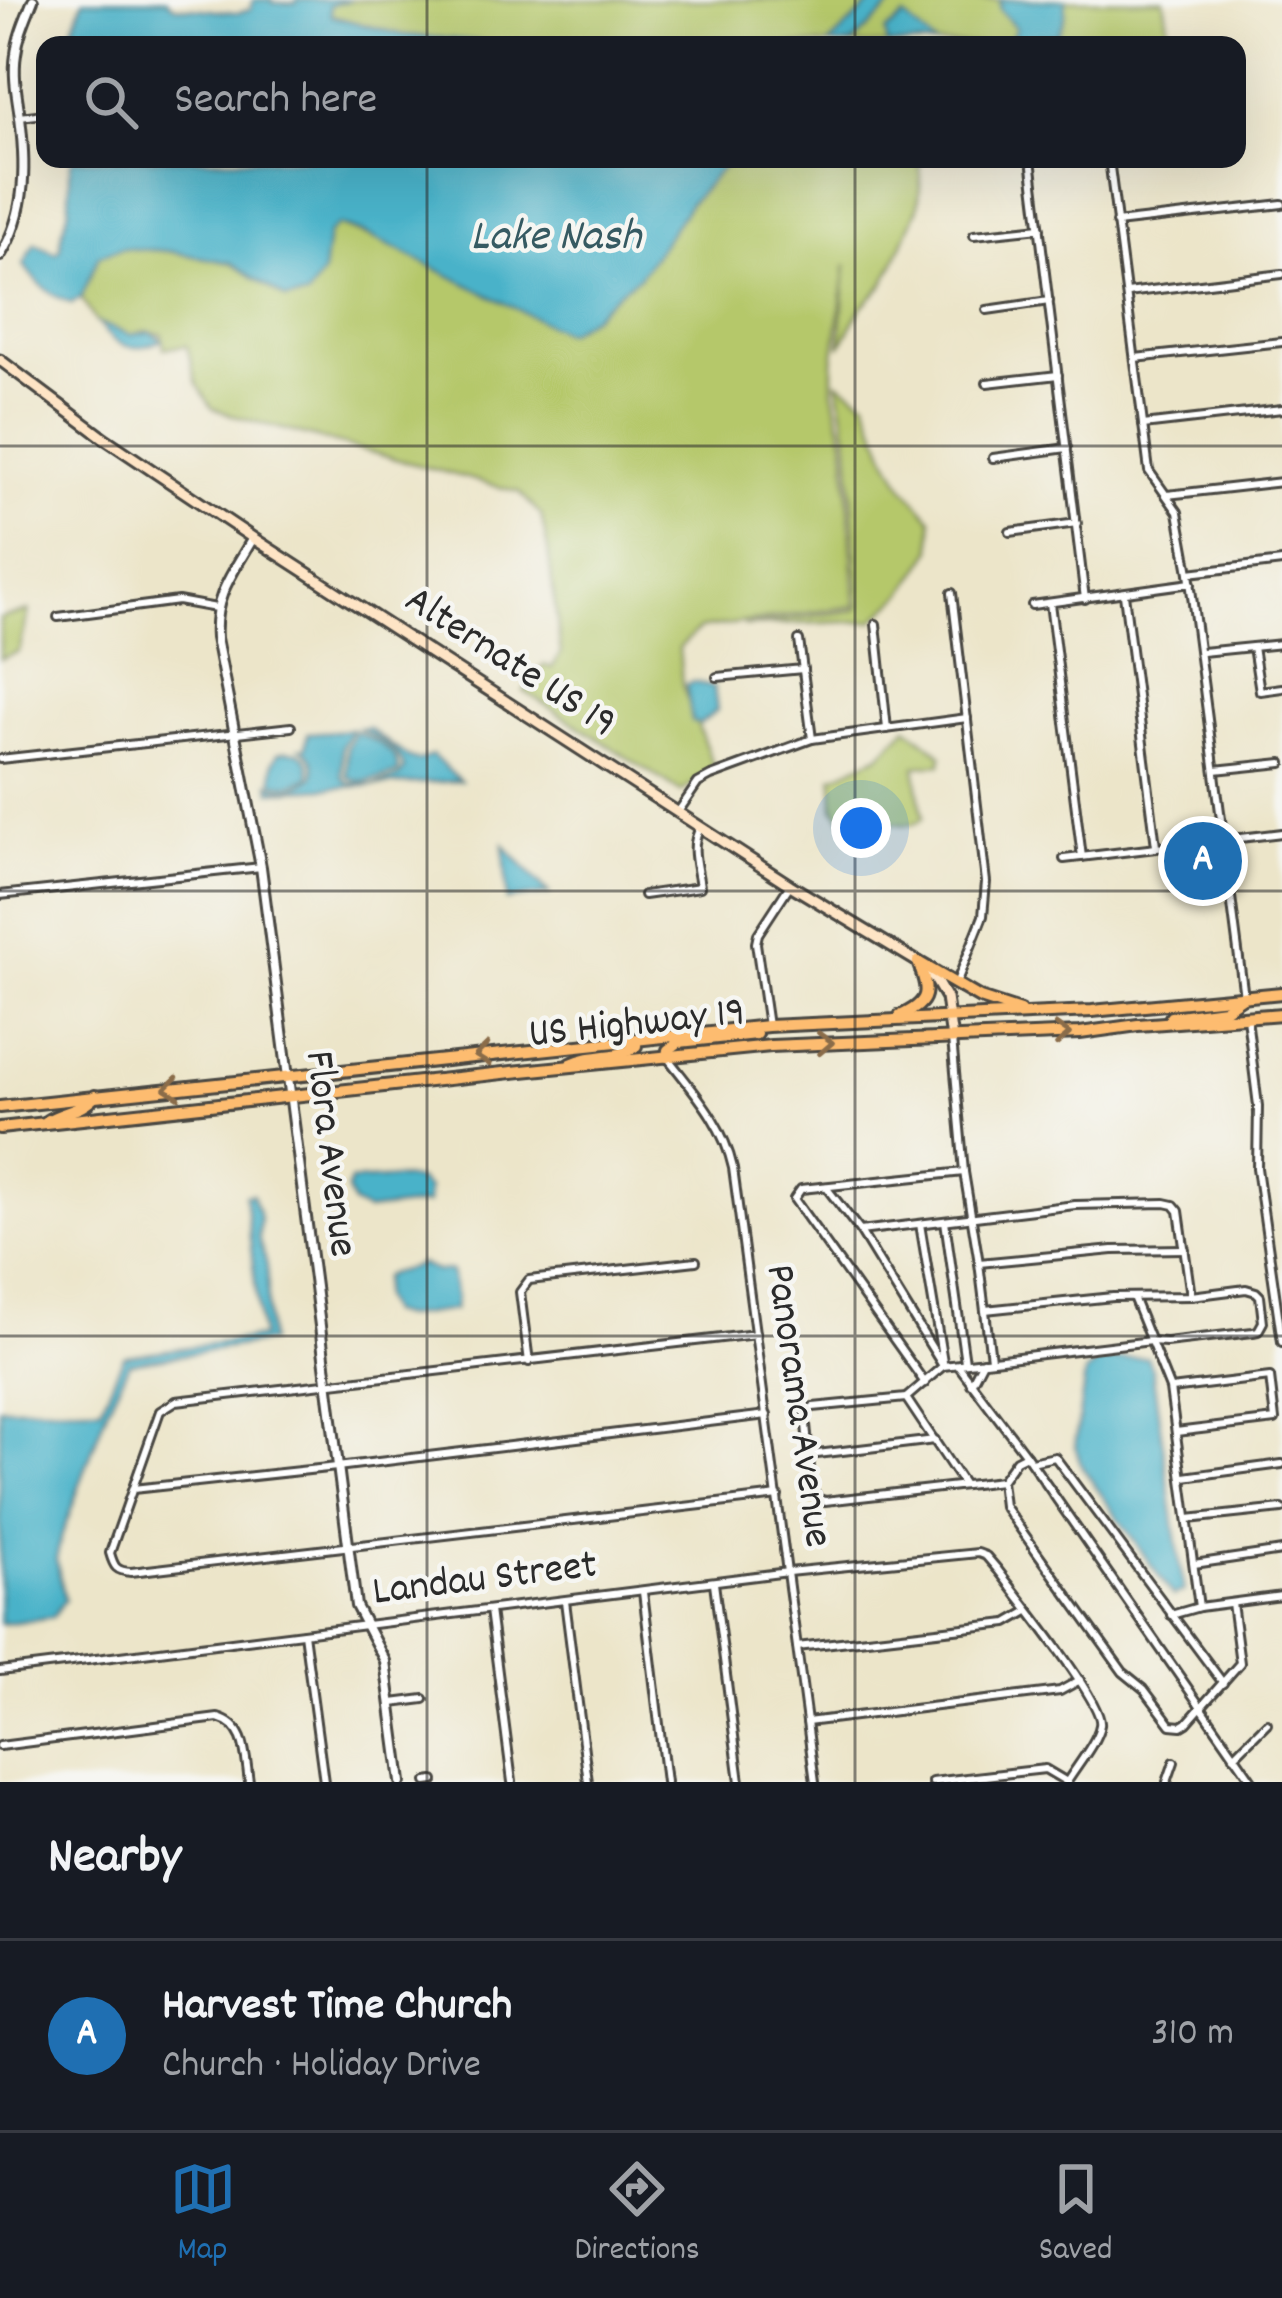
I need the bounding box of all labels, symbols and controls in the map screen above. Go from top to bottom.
search box [36,36,1246,168]
icon: search [78,69,144,135]
text: Search here [174,70,377,134]
water label: Lake Nash [471,207,643,271]
street label: Alternate US 19 [391,573,627,755]
your location [831,798,891,858]
pin: A [1164,816,1242,906]
street label: US Highway 19 [526,985,748,1067]
one-way arrow [1053,1022,1072,1048]
one-way arrow [816,1030,835,1056]
one-way arrow [473,1042,492,1067]
street label: Flora Avenue [286,1047,370,1261]
one-way arrow [162,1074,182,1100]
street label: Panorama Avenue [746,1261,846,1551]
street label: Landau Street [369,1537,601,1625]
text: Nearby [48,1824,181,1896]
text: Harvest Time Church [162,1976,512,2040]
text: A [76,2008,98,2063]
text: 310 m [1151,2008,1234,2063]
text: Church · Holiday Drive [162,2040,481,2095]
tab: Map [170,2156,236,2275]
tab: Directions [575,2156,700,2275]
tab: Saved [1039,2156,1112,2275]

